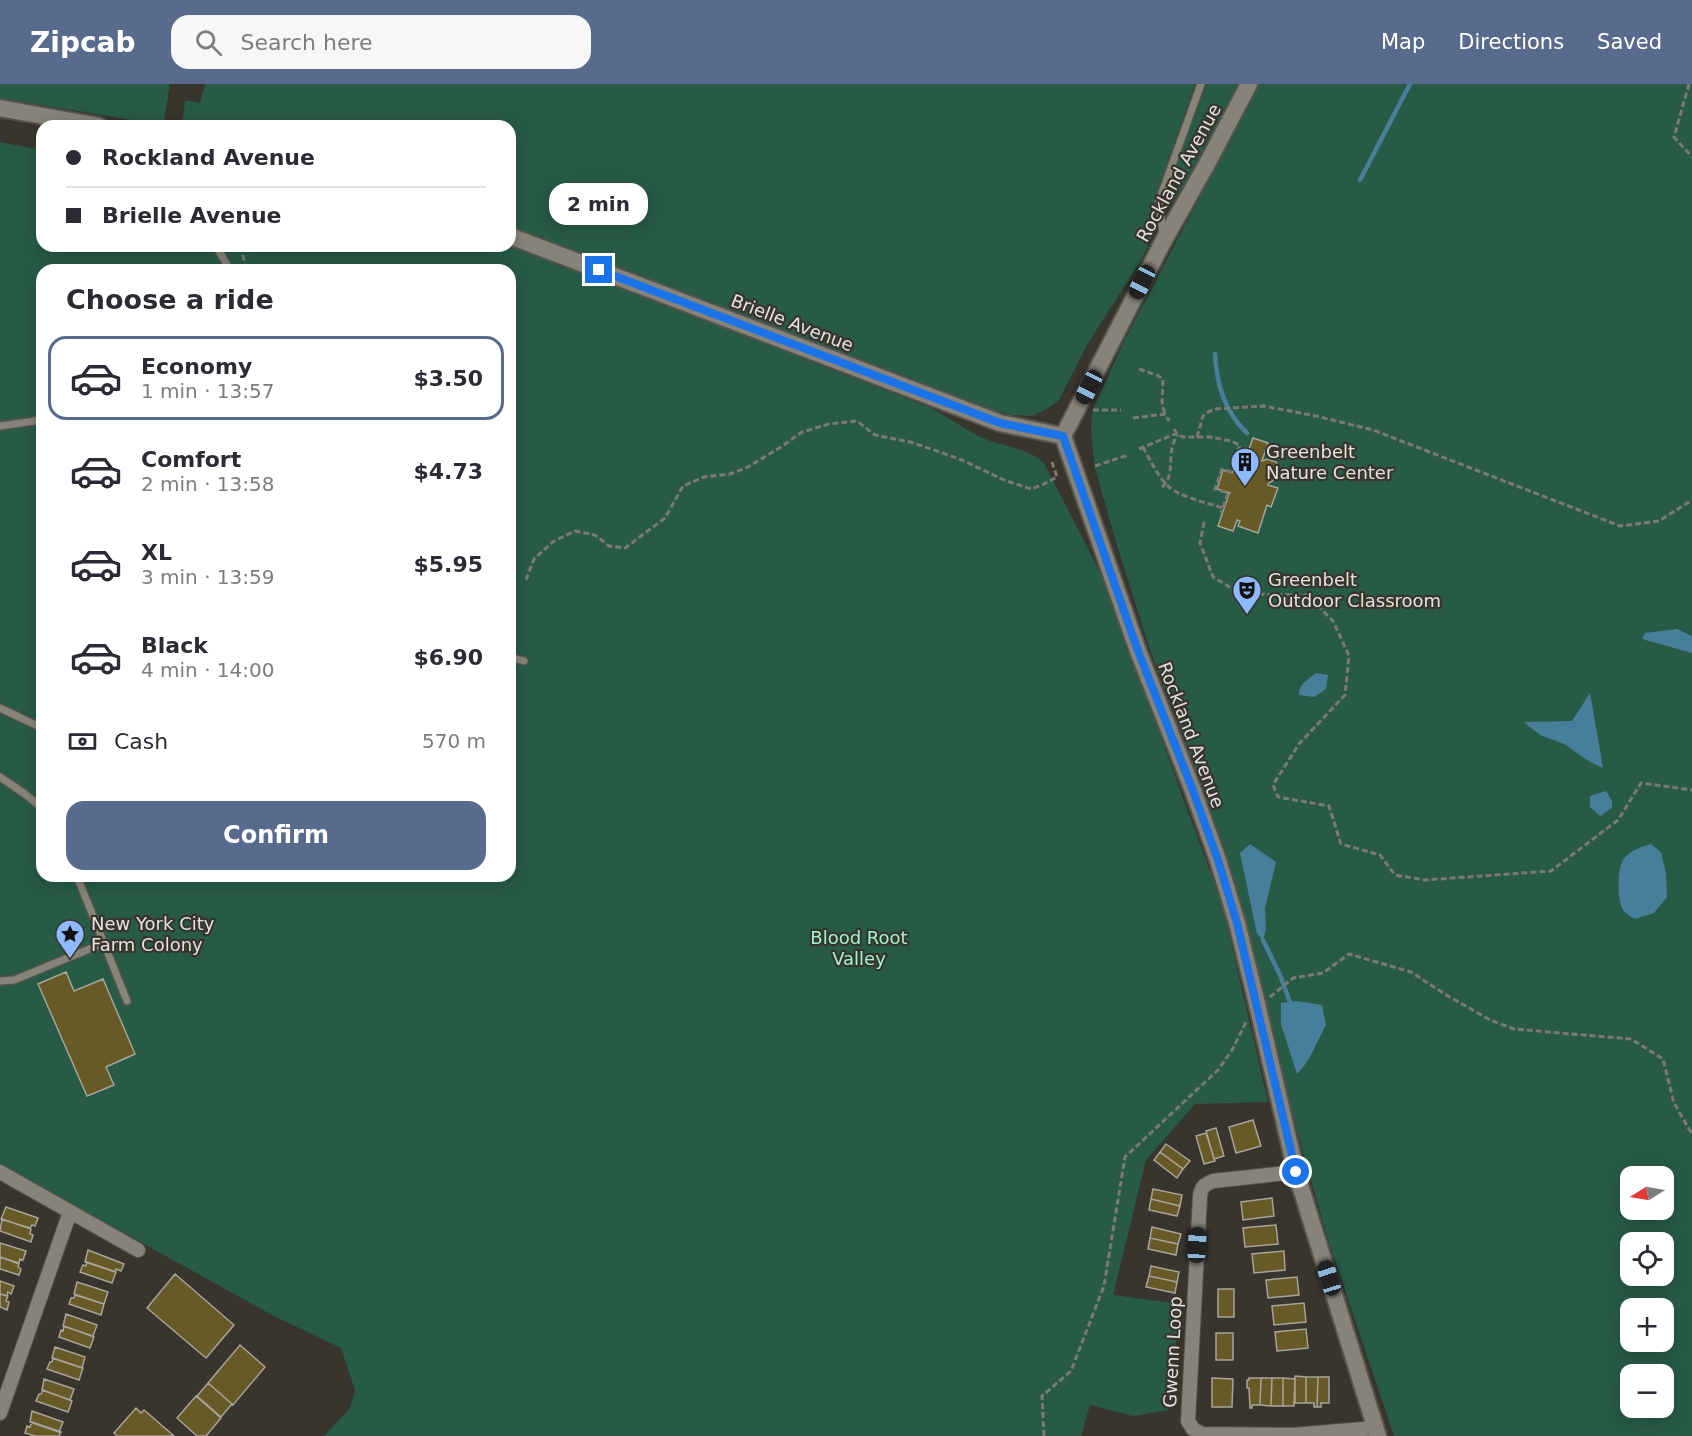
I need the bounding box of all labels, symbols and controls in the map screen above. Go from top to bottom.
search box [171,15,591,69]
text: Zipcab [30,26,135,59]
icon: search [192,26,225,59]
text: Search here [240,30,373,55]
text: Map [1381,30,1425,54]
text: Directions [1458,30,1564,54]
text: Saved [1597,30,1662,54]
street label: Rockland Avenue [1132,100,1225,245]
text: Rockland Avenue [102,145,315,170]
callout: 2 min [550,183,648,225]
text: 2 min [567,192,630,216]
text: Brielle Avenue [102,203,282,228]
route end [585,256,612,283]
car [1126,262,1158,302]
text: Choose a ride [66,284,274,315]
street label: Brielle Avenue [728,290,856,356]
icon: car [69,351,123,405]
text: Economy [141,354,252,379]
text: $3.50 [413,366,483,391]
car [1073,367,1105,407]
text: 1 min · 13:57 [141,379,275,403]
place label: Greenbelt Nature Center [1266,441,1394,483]
icon: car [69,444,123,498]
building icon: Greenbelt Nature Center [1229,446,1261,488]
text: Comfort [141,447,241,472]
text: $4.73 [413,459,483,484]
text: 2 min · 13:58 [141,472,275,496]
icon: car [69,537,123,591]
text: XL [141,540,172,565]
text: $5.95 [413,552,483,577]
text: 3 min · 13:59 [141,565,275,589]
place label: Greenbelt Outdoor Classroom [1268,569,1441,611]
theatre icon: Greenbelt Outdoor Classroom [1231,574,1263,616]
icon: car [69,630,123,684]
text: Black [141,633,208,658]
text: $6.90 [413,645,483,670]
text: 4 min · 14:00 [141,658,275,682]
street label: Rockland Avenue [1154,659,1229,811]
icon: cash [66,725,99,758]
text: Cash [114,729,168,754]
text: 570 m [422,729,486,753]
button: Confirm [66,801,486,870]
place label: New York City Farm Colony [91,913,215,955]
place icon: New York City Farm Colony [54,918,86,960]
park label: Blood Root Valley [810,927,908,969]
route start [1282,1158,1309,1185]
north arrow [1620,1166,1674,1220]
map controls [1620,1166,1674,1418]
car [1187,1227,1207,1263]
button: locate [1620,1232,1674,1286]
car [1315,1258,1343,1298]
street label: Gwenn Loop [1159,1296,1186,1408]
button: + [1620,1298,1674,1352]
button: − [1620,1364,1674,1418]

